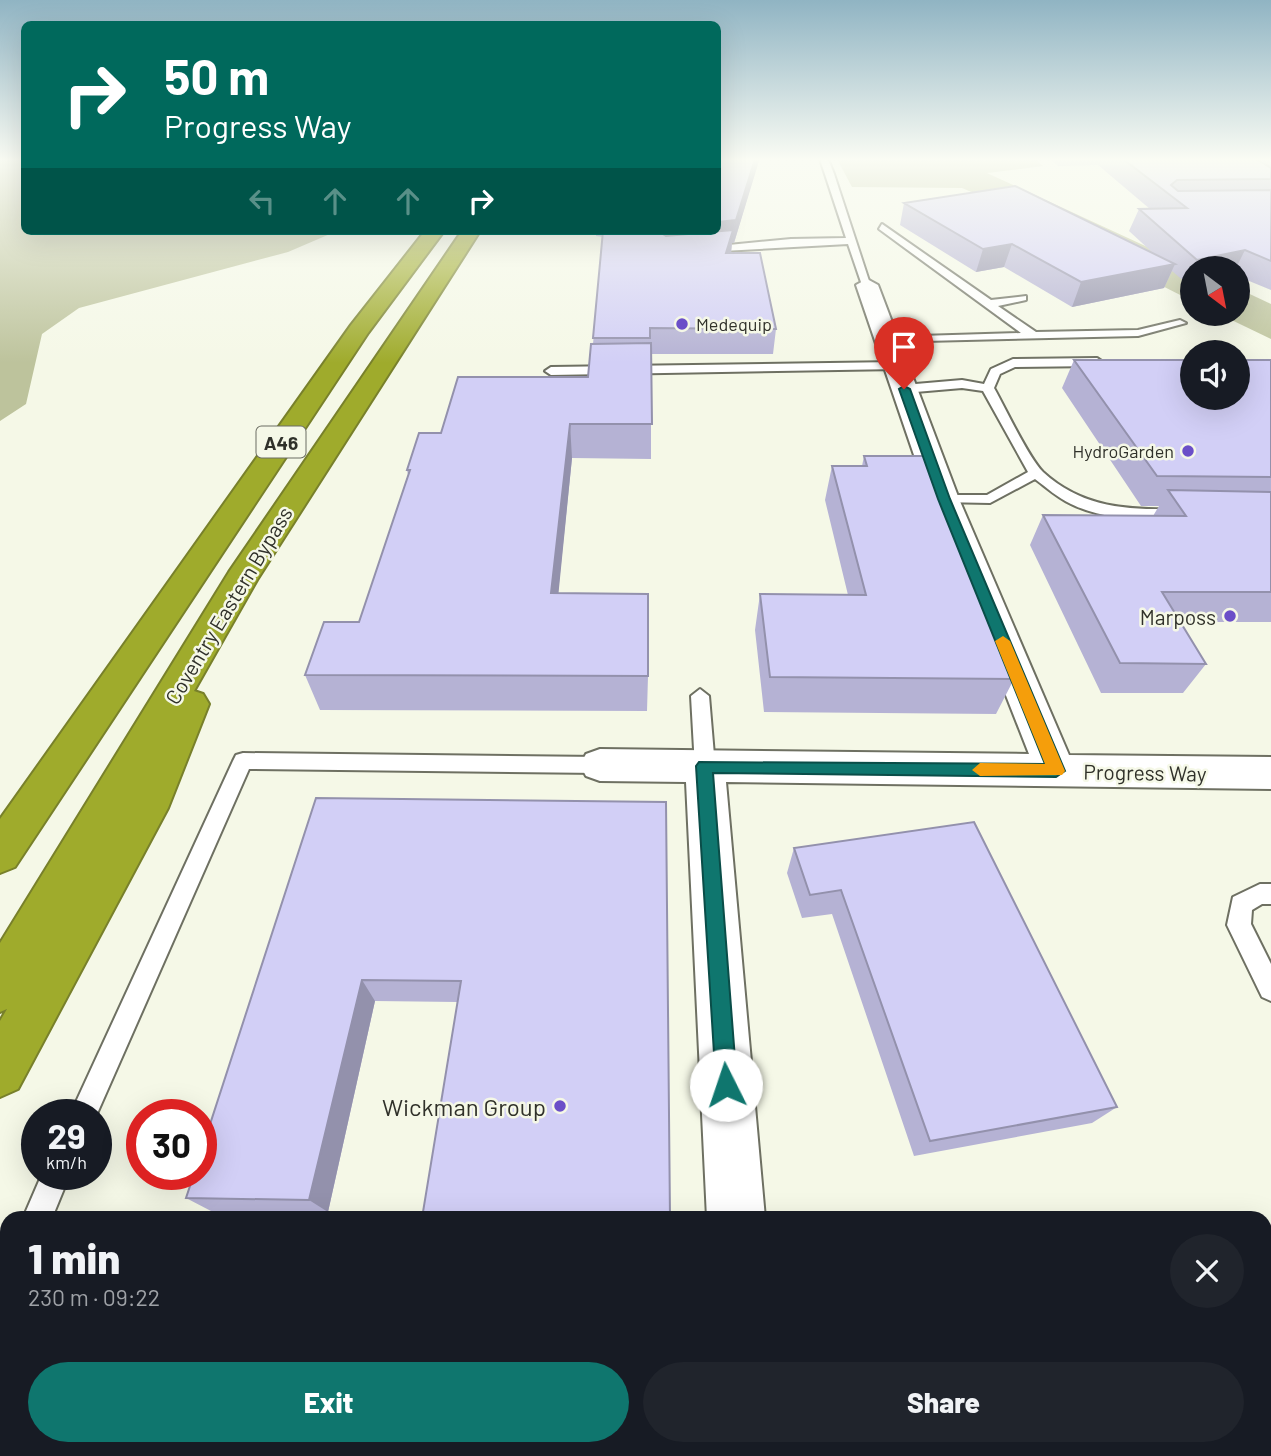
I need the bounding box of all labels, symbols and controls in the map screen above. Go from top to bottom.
text: 50 m [164,46,269,105]
icon: right [49,49,140,140]
text: Progress Way [164,106,351,144]
icon: left [243,182,281,220]
icon: ahead [316,182,354,220]
icon: ahead [389,182,427,220]
icon: right [462,182,500,220]
north arrow [1180,256,1250,326]
map controls [1180,256,1250,410]
place label: Medequip [696,313,772,335]
marker: Medequip [674,316,690,332]
pin [874,317,934,389]
icon: arrive [885,328,923,366]
button: sound [1180,340,1250,410]
road number: A46 [256,426,306,458]
place label: HydroGarden [1072,440,1174,462]
marker: HydroGarden [1180,443,1196,459]
street label: Coventry Eastern Bypass [159,502,297,708]
place label: Marposs [1140,604,1216,629]
marker: Marposs [1222,608,1238,624]
street label: Progress Way [1083,758,1207,786]
position arrow [689,1048,763,1122]
place label: Wickman Group [382,1092,546,1121]
marker: Wickman Group [552,1098,568,1114]
speed limit sign: 30 [126,1099,217,1190]
text: 29 [47,1114,86,1156]
text: km/h [46,1151,87,1173]
text: 1 min [28,1232,120,1282]
button: close [1170,1234,1244,1308]
text: 230 m · 09:22 [28,1283,160,1311]
button: Exit [28,1362,629,1442]
button: Share [643,1362,1244,1442]

